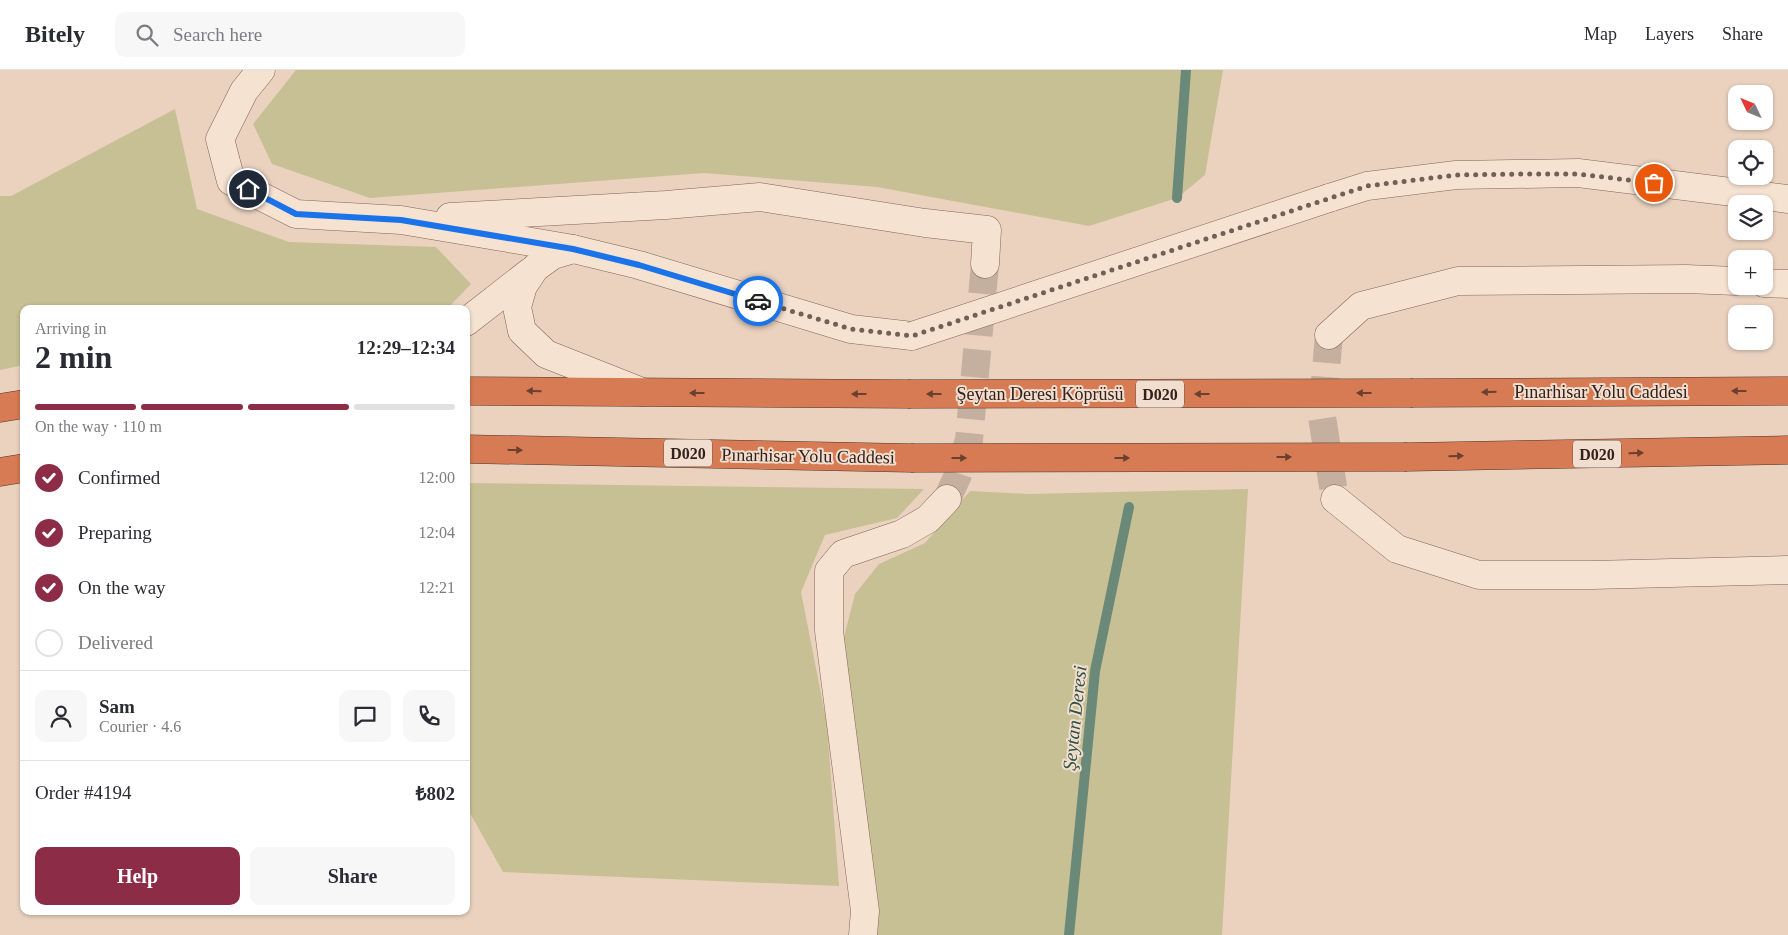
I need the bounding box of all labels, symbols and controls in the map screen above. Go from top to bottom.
search box [115,12,465,57]
text: Bitely [25,21,85,47]
icon: search [133,21,161,49]
text: Search here [173,24,262,45]
text: Map [1584,24,1617,44]
text: Layers [1645,24,1694,44]
text: Share [1722,24,1763,44]
north arrow [1728,85,1772,130]
map controls [1728,85,1773,350]
button: locate [1728,140,1773,185]
pin [1633,162,1675,204]
pin [227,168,269,210]
icon: bag [1640,169,1668,197]
icon: home [234,175,262,203]
button: layers [1728,195,1773,240]
button: + [1728,250,1773,295]
courier [733,276,783,326]
icon: car [744,287,772,315]
button: − [1728,305,1773,350]
text: Arriving in [35,320,107,337]
text: 12:29–12:34 [357,337,455,358]
text: 2 min [35,339,112,375]
road number: D020 [1136,380,1184,408]
street label: Pınarhisar Yolu Caddesi [1514,382,1688,402]
street label: Şeytan Deresi Köprüsü [957,384,1123,404]
one-way arrow [526,387,542,395]
one-way arrow [1731,387,1747,395]
one-way arrow [688,388,704,396]
one-way arrow [1356,389,1372,397]
one-way arrow [1481,389,1497,397]
one-way arrow [851,390,867,398]
one-way arrow [926,390,942,398]
one-way arrow [1194,390,1210,398]
text: On the way · 110 m [35,418,162,435]
road number: D020 [664,439,712,466]
road number: D020 [1573,440,1621,468]
street label: Pınarhisar Yolu Caddesi [721,444,895,468]
one-way arrow [507,446,523,454]
one-way arrow [1628,449,1644,457]
one-way arrow [1448,452,1464,460]
one-way arrow [1277,453,1293,461]
one-way arrow [952,454,968,462]
one-way arrow [1114,454,1130,462]
icon: check [35,464,63,492]
text: Confirmed [78,467,160,488]
text: 12:00 [419,469,455,486]
icon: check [35,519,63,547]
text: Preparing [78,522,152,543]
text: 12:04 [419,524,455,541]
icon: check [35,574,63,602]
text: On the way [78,577,166,598]
text: 12:21 [419,579,455,596]
text: Delivered [78,632,153,653]
water label: Şeytan Deresi [1059,665,1090,772]
button: person [35,690,87,742]
button: chat [339,690,391,742]
button: phone [403,690,455,742]
text: Sam [99,696,135,717]
text: Courier · 4.6 [99,718,181,735]
text: Order #4194 [35,782,132,803]
text: ₺802 [416,783,455,804]
button: Help [35,847,240,905]
button: Share [250,847,455,905]

